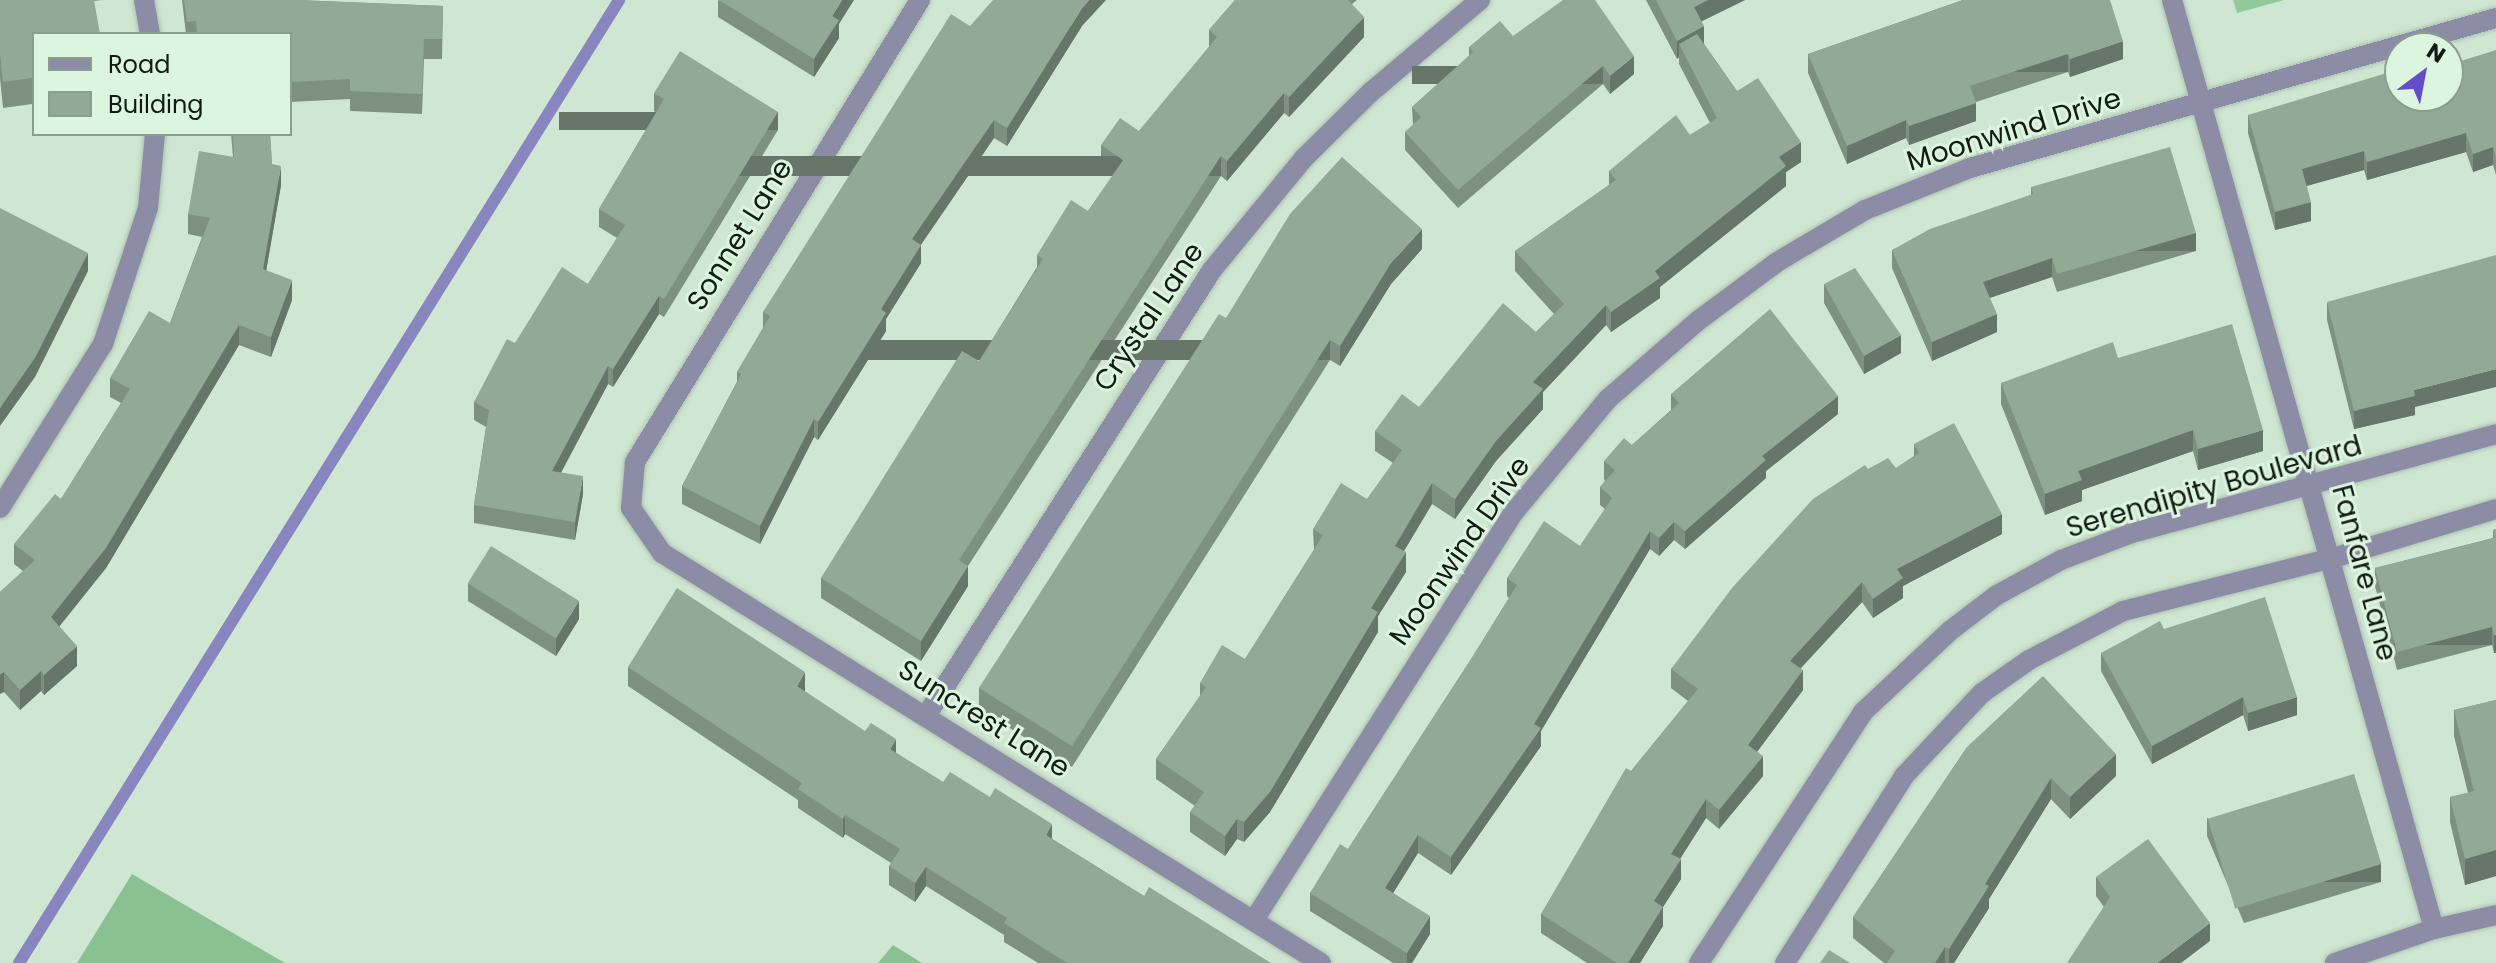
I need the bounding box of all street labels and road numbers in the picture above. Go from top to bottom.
street label: Moonwind Drive [1903,81,2125,179]
street label: Sonnet Lane [680,153,800,317]
street label: Crystal Lane [1087,236,1211,398]
street label: Serendipity Boulevard [2062,429,2366,545]
street label: Moonwind Drive [1383,450,1537,652]
street label: Fanfare Lane [2324,481,2404,665]
street label: Suncrest Lane [892,653,1076,785]

